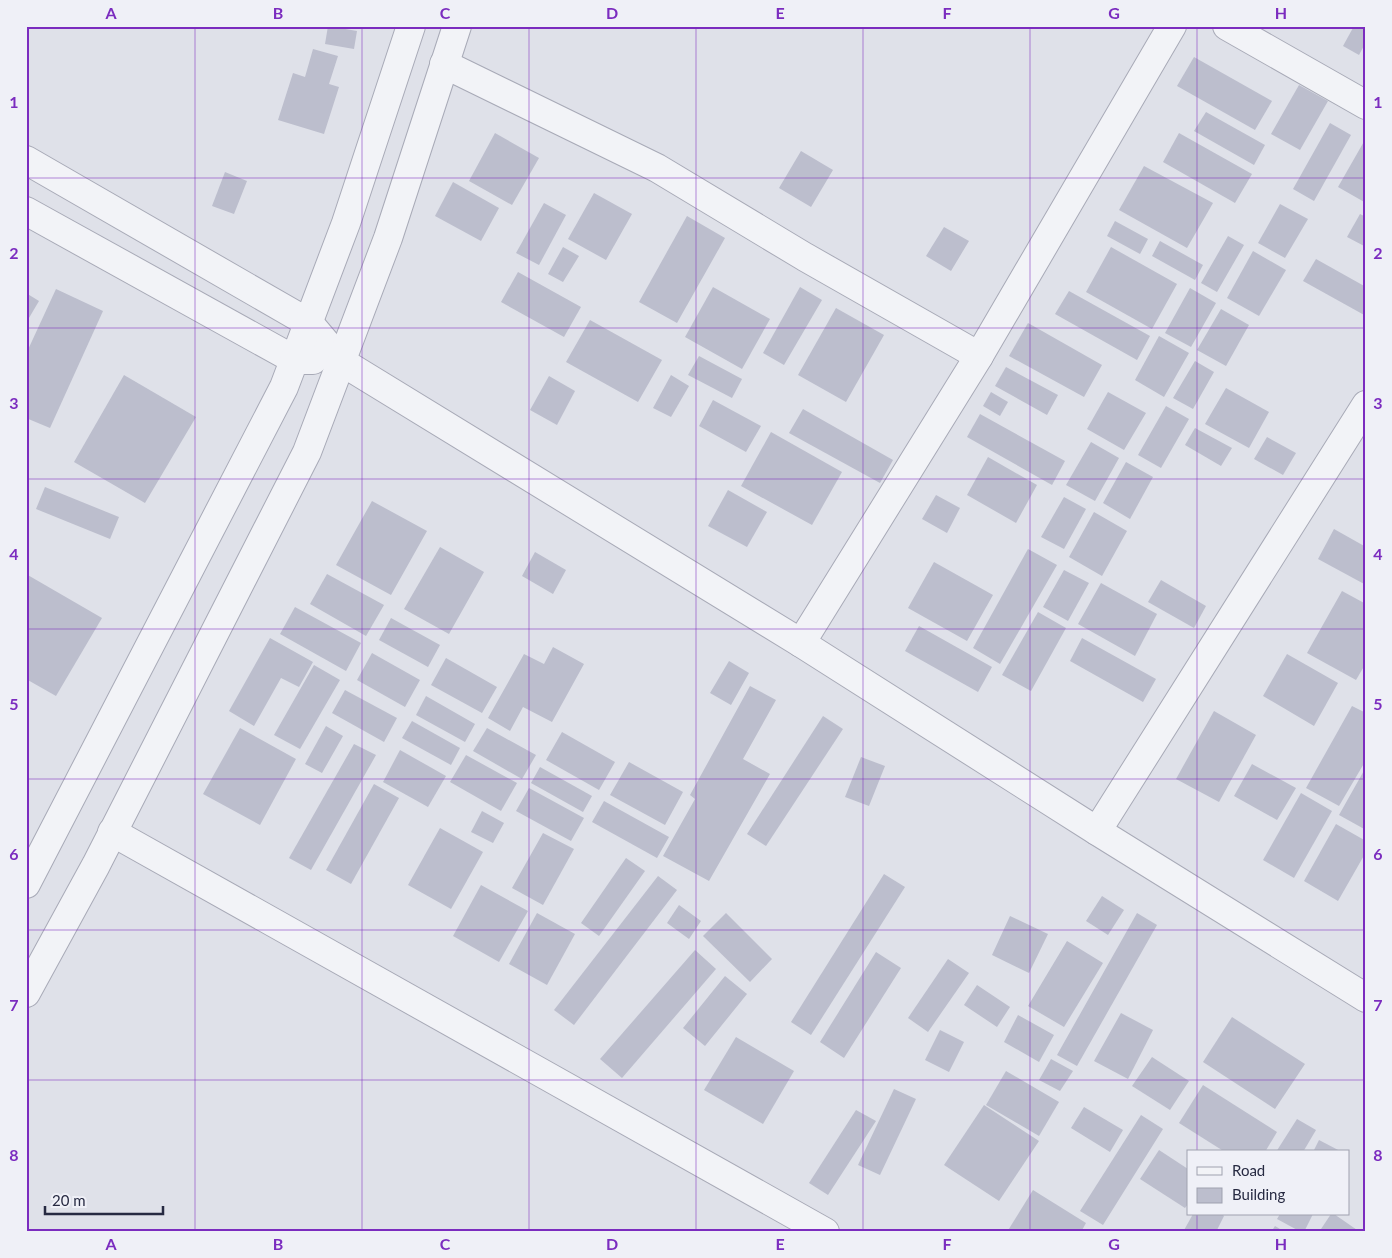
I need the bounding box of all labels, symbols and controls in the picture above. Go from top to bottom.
text: A [104,3,117,22]
text: B [273,3,283,22]
text: C [440,3,451,22]
text: D [606,3,618,22]
text: E [775,3,785,22]
text: F [942,3,952,22]
text: G [1108,3,1120,22]
text: H [1275,3,1287,22]
text: 1 [9,92,19,111]
text: 1 [1373,92,1383,111]
text: 2 [9,243,19,262]
text: 2 [1373,243,1383,262]
text: 3 [9,393,19,412]
text: 3 [1373,393,1383,412]
text: 4 [9,544,19,563]
text: 4 [1373,544,1383,563]
text: 5 [9,694,19,713]
text: 5 [1373,694,1383,713]
text: 6 [9,844,19,863]
text: 6 [1373,844,1383,863]
text: 7 [9,995,19,1014]
text: 7 [1373,995,1383,1014]
text: 8 [9,1145,19,1164]
text: 8 [1373,1145,1383,1164]
legend [1187,1150,1350,1216]
text: Road [1232,1161,1265,1179]
scale bar [45,1183,162,1215]
text: Building [1232,1185,1285,1203]
text: 20 m [52,1191,86,1209]
text: A [104,1234,117,1253]
text: B [273,1234,283,1253]
text: C [440,1234,451,1253]
text: D [606,1234,618,1253]
text: E [775,1234,785,1253]
text: F [942,1234,952,1253]
text: G [1108,1234,1120,1253]
text: H [1275,1234,1287,1253]

